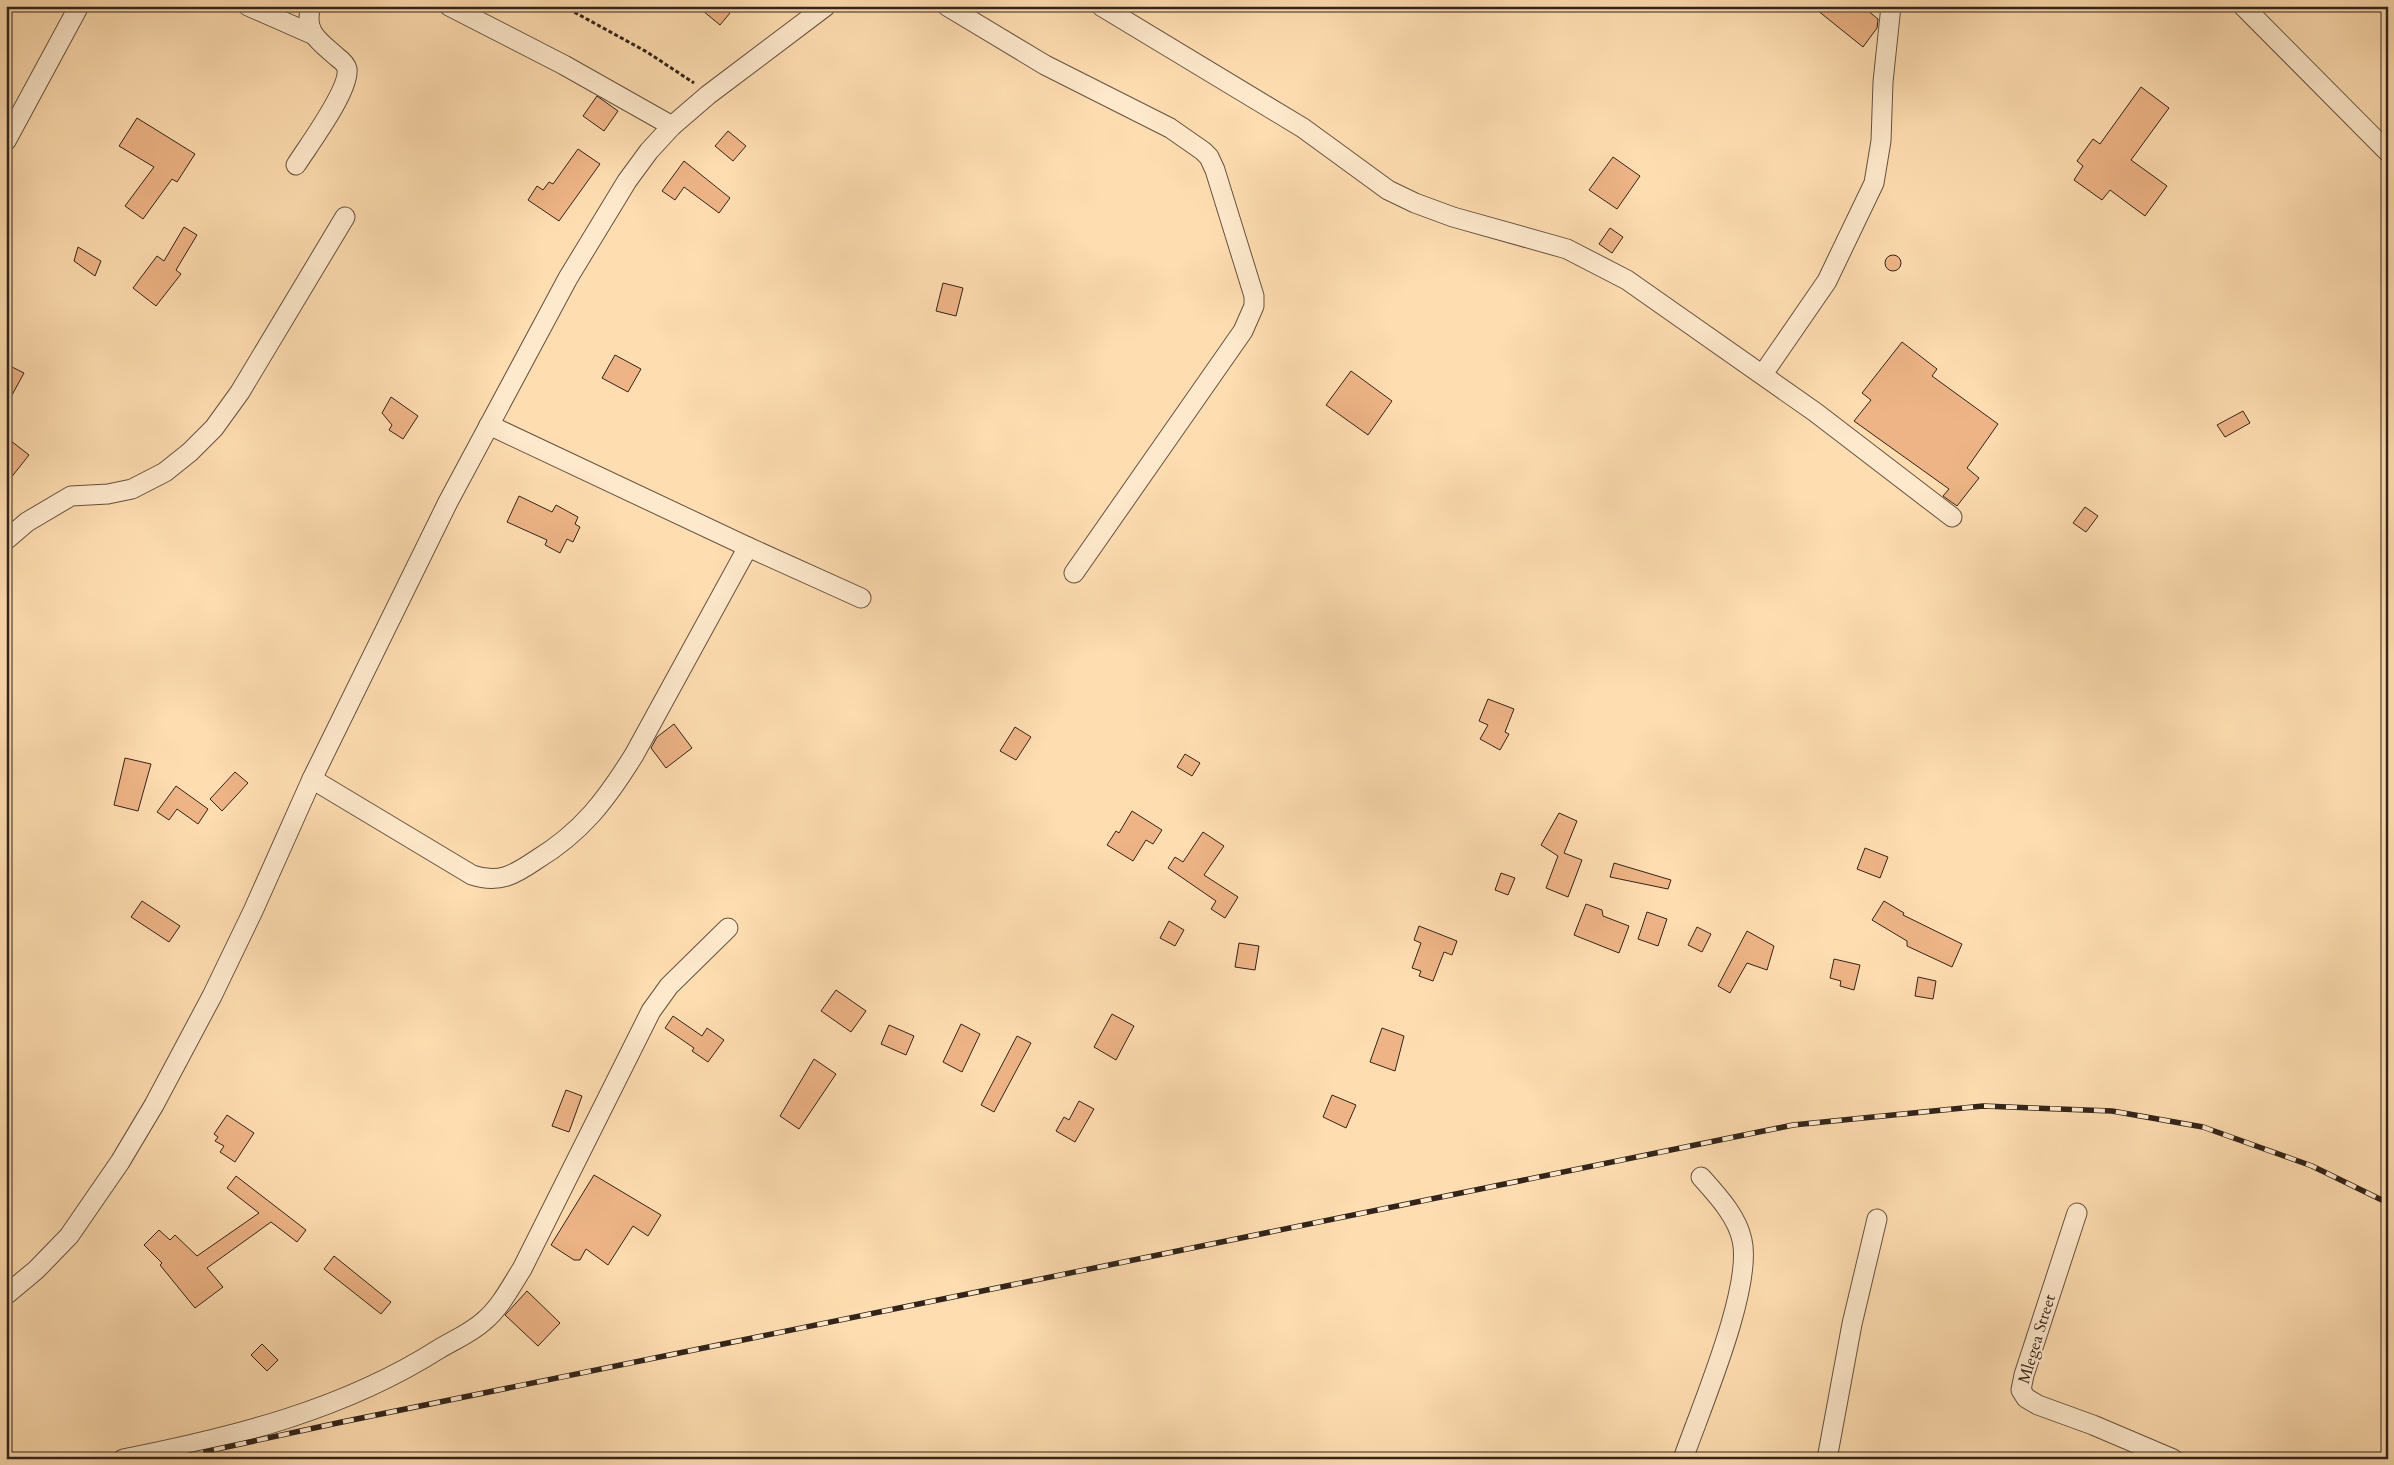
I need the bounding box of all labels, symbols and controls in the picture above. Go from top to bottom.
street label: Mlegea Street [2013,1292,2061,1386]

